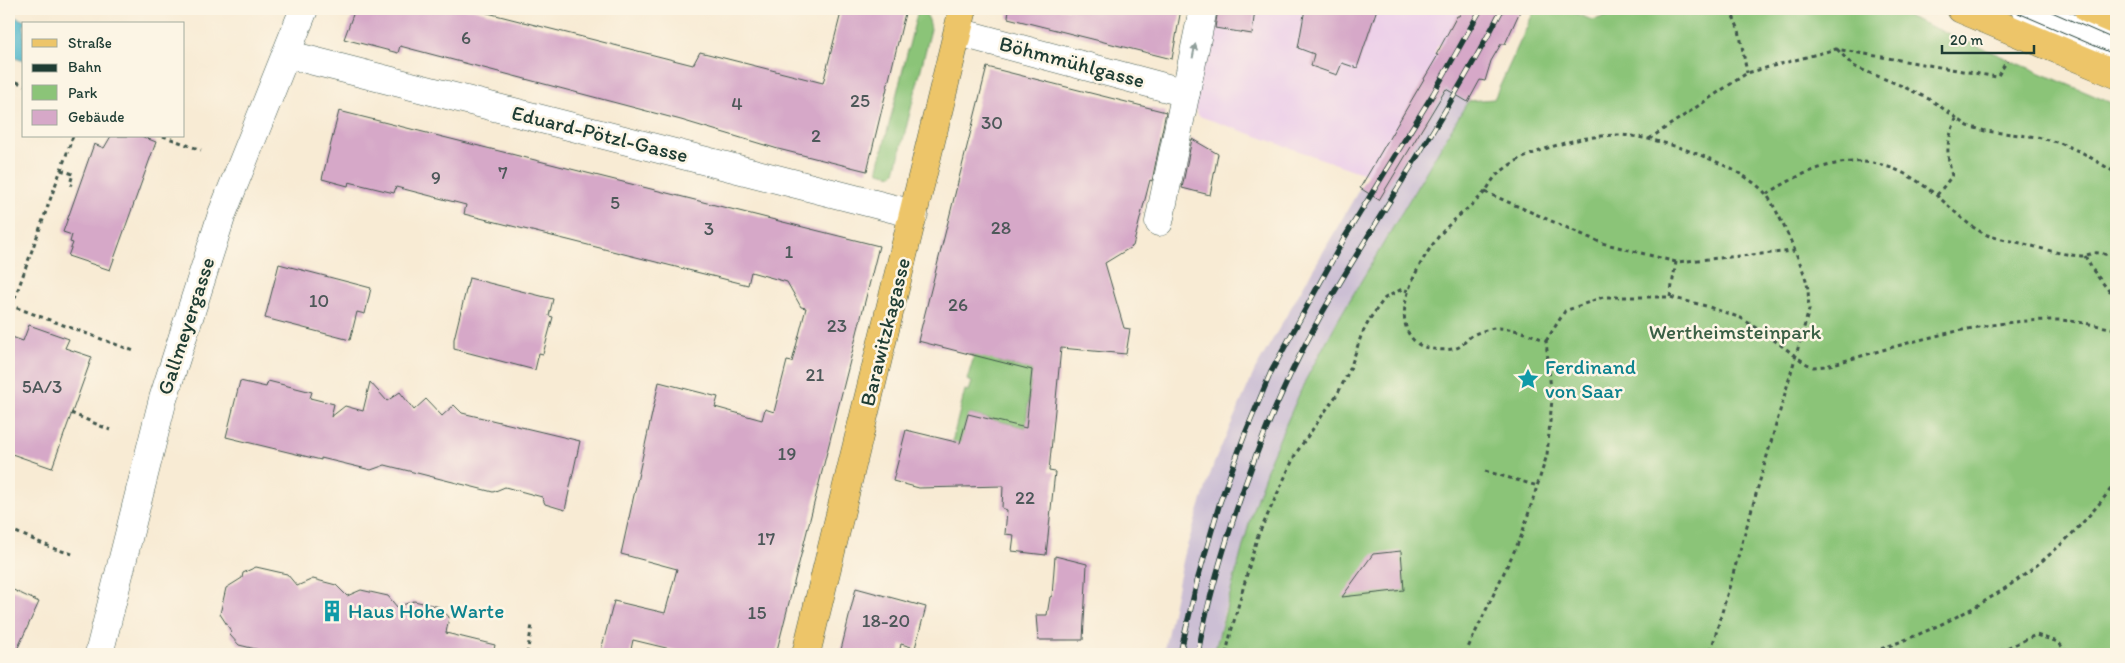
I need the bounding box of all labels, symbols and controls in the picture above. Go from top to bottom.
legend [22,22,185,138]
scale bar [1942,22,2035,54]
house number: 6 [461,26,471,49]
street label: Böhmmühlgasse [997,30,1148,93]
text: 20 m [1950,31,1984,49]
text: Straße [68,34,112,52]
one-way arrow [1191,42,1199,58]
text: Bahn [68,58,102,76]
text: Park [68,84,98,102]
house number: 25 [850,89,870,112]
house number: 4 [731,92,743,115]
street label: Eduard-Pötzl-Gasse [509,100,691,168]
text: Gebäude [68,108,125,126]
house number: 30 [981,111,1003,134]
house number: 2 [811,124,821,147]
house number: 7 [498,161,508,184]
house number: 9 [431,166,441,189]
house number: 5 [610,191,620,214]
house number: 28 [991,216,1011,239]
house number: 3 [704,217,714,240]
house number: 1 [785,240,794,263]
street label: Gallmeyergasse [152,254,220,398]
street label: Barawitzkagasse [854,255,915,409]
house number: 10 [309,289,329,312]
house number: 26 [948,293,968,316]
house number: 23 [827,314,847,337]
park label: Wertheimsteinpark [1649,319,1821,344]
place label: Ferdinand von Saar [1545,354,1636,403]
house number: 21 [806,363,825,386]
place icon: Ferdinand von Saar [1515,366,1541,392]
house number: 5A/3 [22,375,62,398]
house number: 19 [778,442,796,465]
house number: 22 [1015,486,1035,509]
house number: 17 [757,527,775,550]
building icon: Haus Hohe Warte [319,598,345,624]
place label: Haus Hohe Warte [348,598,504,623]
house number: 15 [748,601,766,624]
house number: 18-20 [862,609,910,632]

